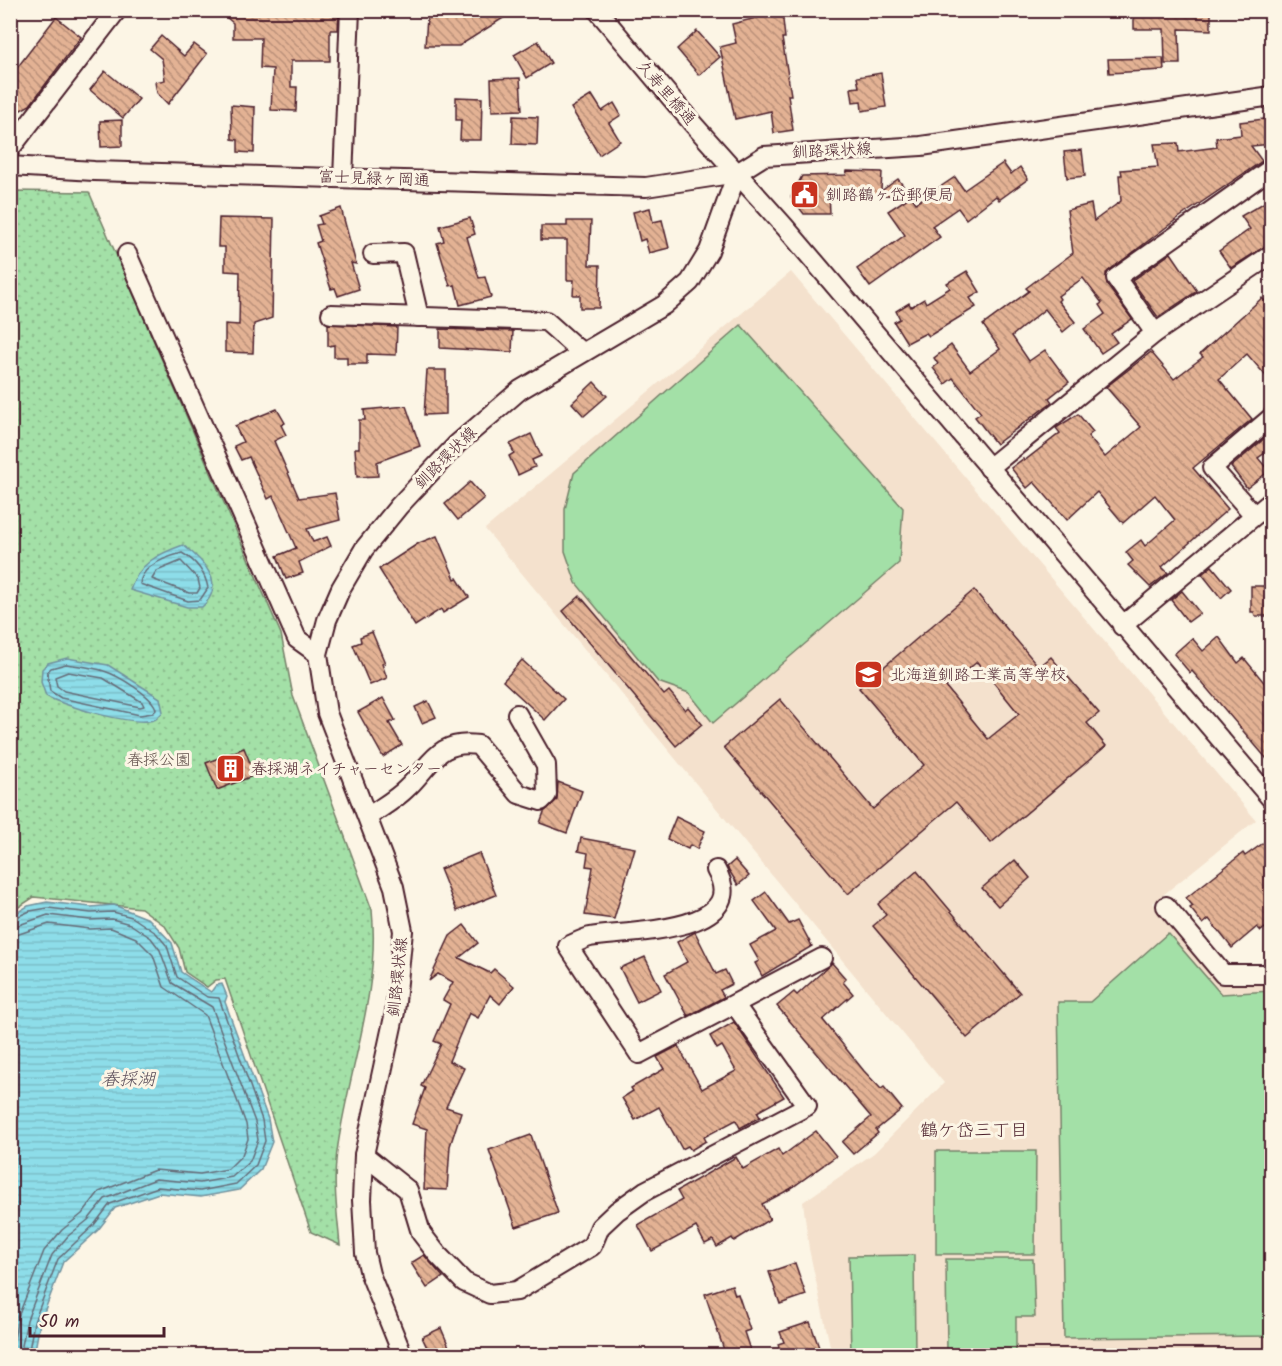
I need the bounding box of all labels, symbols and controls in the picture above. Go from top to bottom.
street label: 久寿里橋通 [630,55,702,131]
street label: 釧路環状線 [791,136,873,166]
street label: 富士見緑ヶ岡通 [318,165,430,193]
public building icon: 釧路鶴ヶ岱郵便局 [789,179,821,211]
place label: 釧路鶴ヶ岱郵便局 [826,183,954,208]
street label: 釧路環状線 [409,421,483,495]
school or university icon: 北海道釧路工業高等学校 [853,659,885,691]
place label: 北海道釧路工業高等学校 [890,663,1066,688]
park label: 春採公園 [127,748,191,773]
building icon: 春採湖ネイチャーセンター [214,753,246,785]
place label: 春採湖ネイチャーセンター [251,757,442,782]
street label: 釧路環状線 [381,936,415,1018]
water label: 春採湖 [101,1066,157,1095]
district label: 鶴ケ岱三丁目 [920,1117,1028,1146]
scale bar [30,1300,164,1338]
text: 50 m [39,1308,79,1337]

